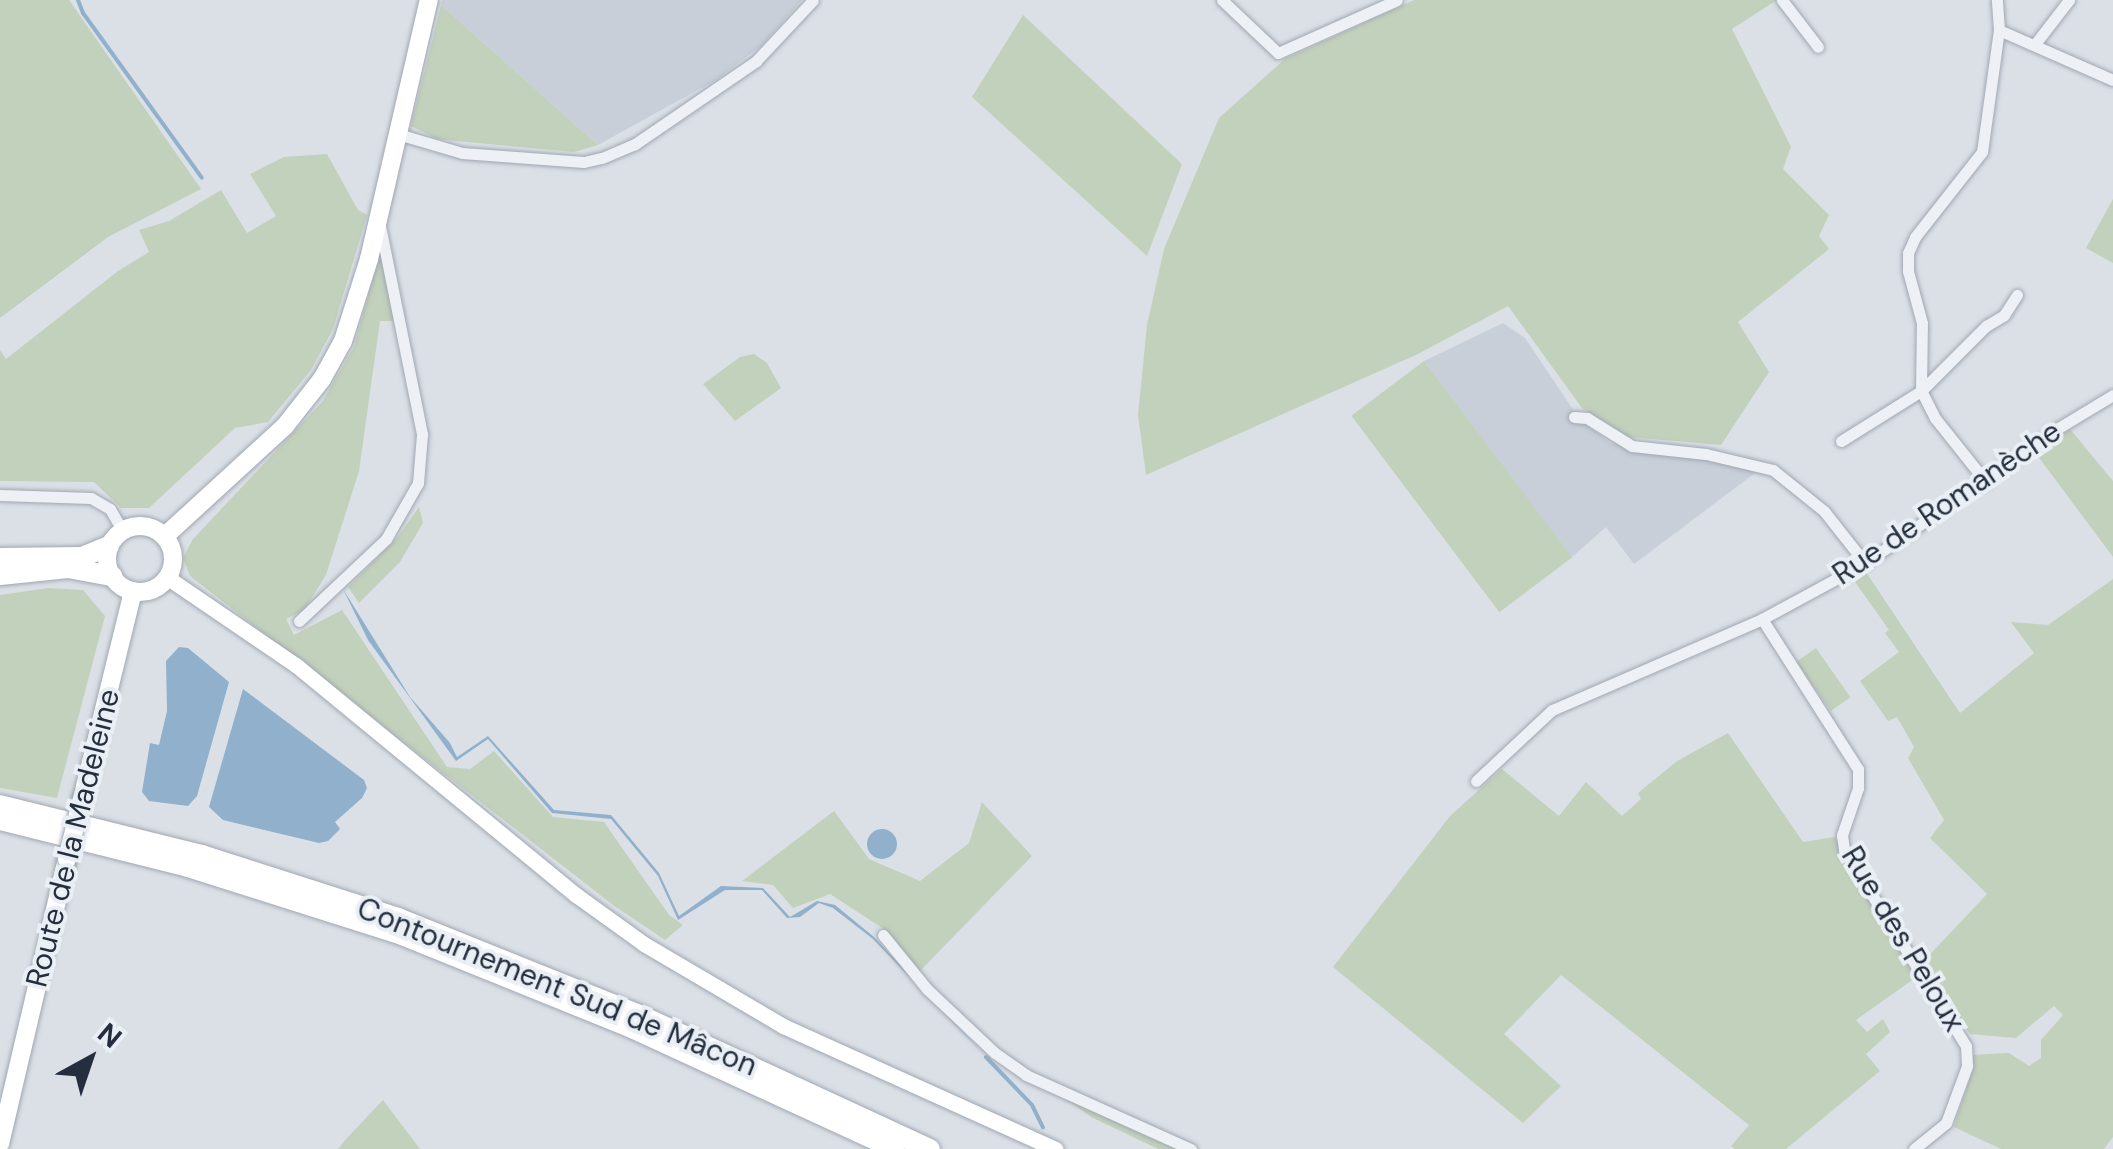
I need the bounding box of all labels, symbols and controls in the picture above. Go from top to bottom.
street label: Rue de Romanèche [1826,413,2068,593]
street label: Route de la Madeleine [19,685,127,991]
street label: Rue des Peloux [1834,840,1972,1038]
street label: Contournement Sud de Mâcon [352,890,762,1084]
north arrow [40,1009,140,1109]
text: N [90,1015,129,1056]

